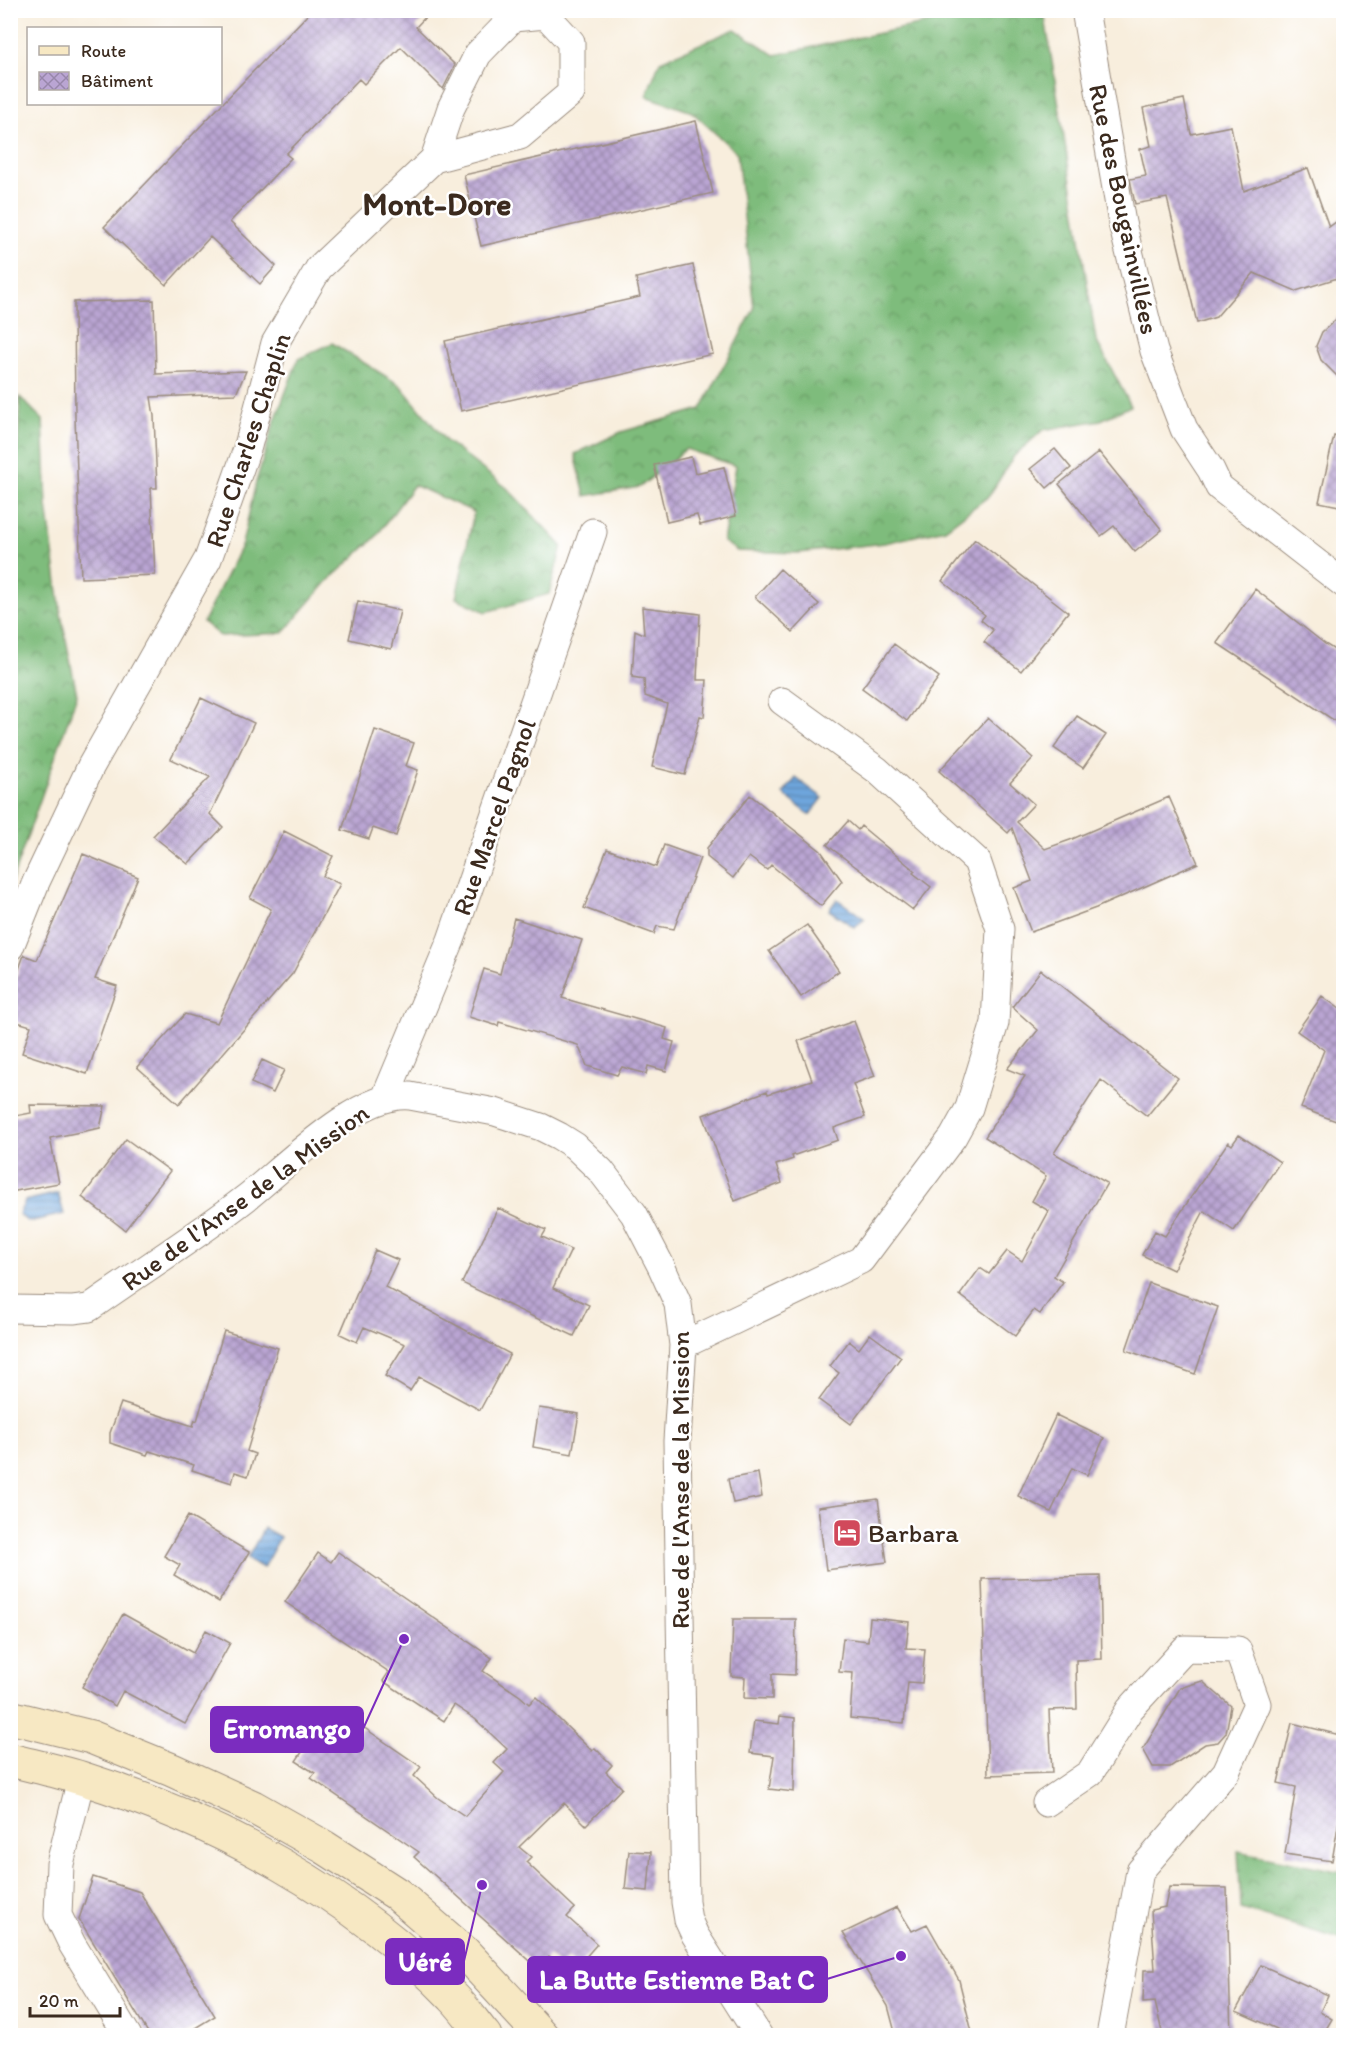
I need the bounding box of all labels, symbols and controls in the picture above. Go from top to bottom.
legend [27,27,222,105]
text: Route [81,40,126,62]
text: Bâtiment [81,70,154,92]
street label: Rue des Bougainvillées [1082,81,1166,337]
district label: Mont-Dore [362,185,512,223]
street label: Rue Charles Chaplin [198,328,298,551]
street label: Rue Marcel Pagnol [445,714,543,920]
street label: Rue de l'Anse de la Mission [115,1096,375,1298]
street label: Rue de l'Anse de la Mission [664,1331,696,1629]
hotel icon: Barbara [831,1517,863,1549]
place label: Barbara [868,1517,959,1549]
callout: Erromango [211,1707,363,1752]
text: Erromango [223,1712,351,1745]
callout: Uéré [386,1939,464,1984]
text: Uéré [398,1945,452,1978]
callout: La Butte Estienne Bat C [528,1957,827,2002]
text: La Butte Estienne Bat C [539,1963,815,1996]
scale bar [30,1980,120,2018]
text: 20 m [39,1990,79,2012]

